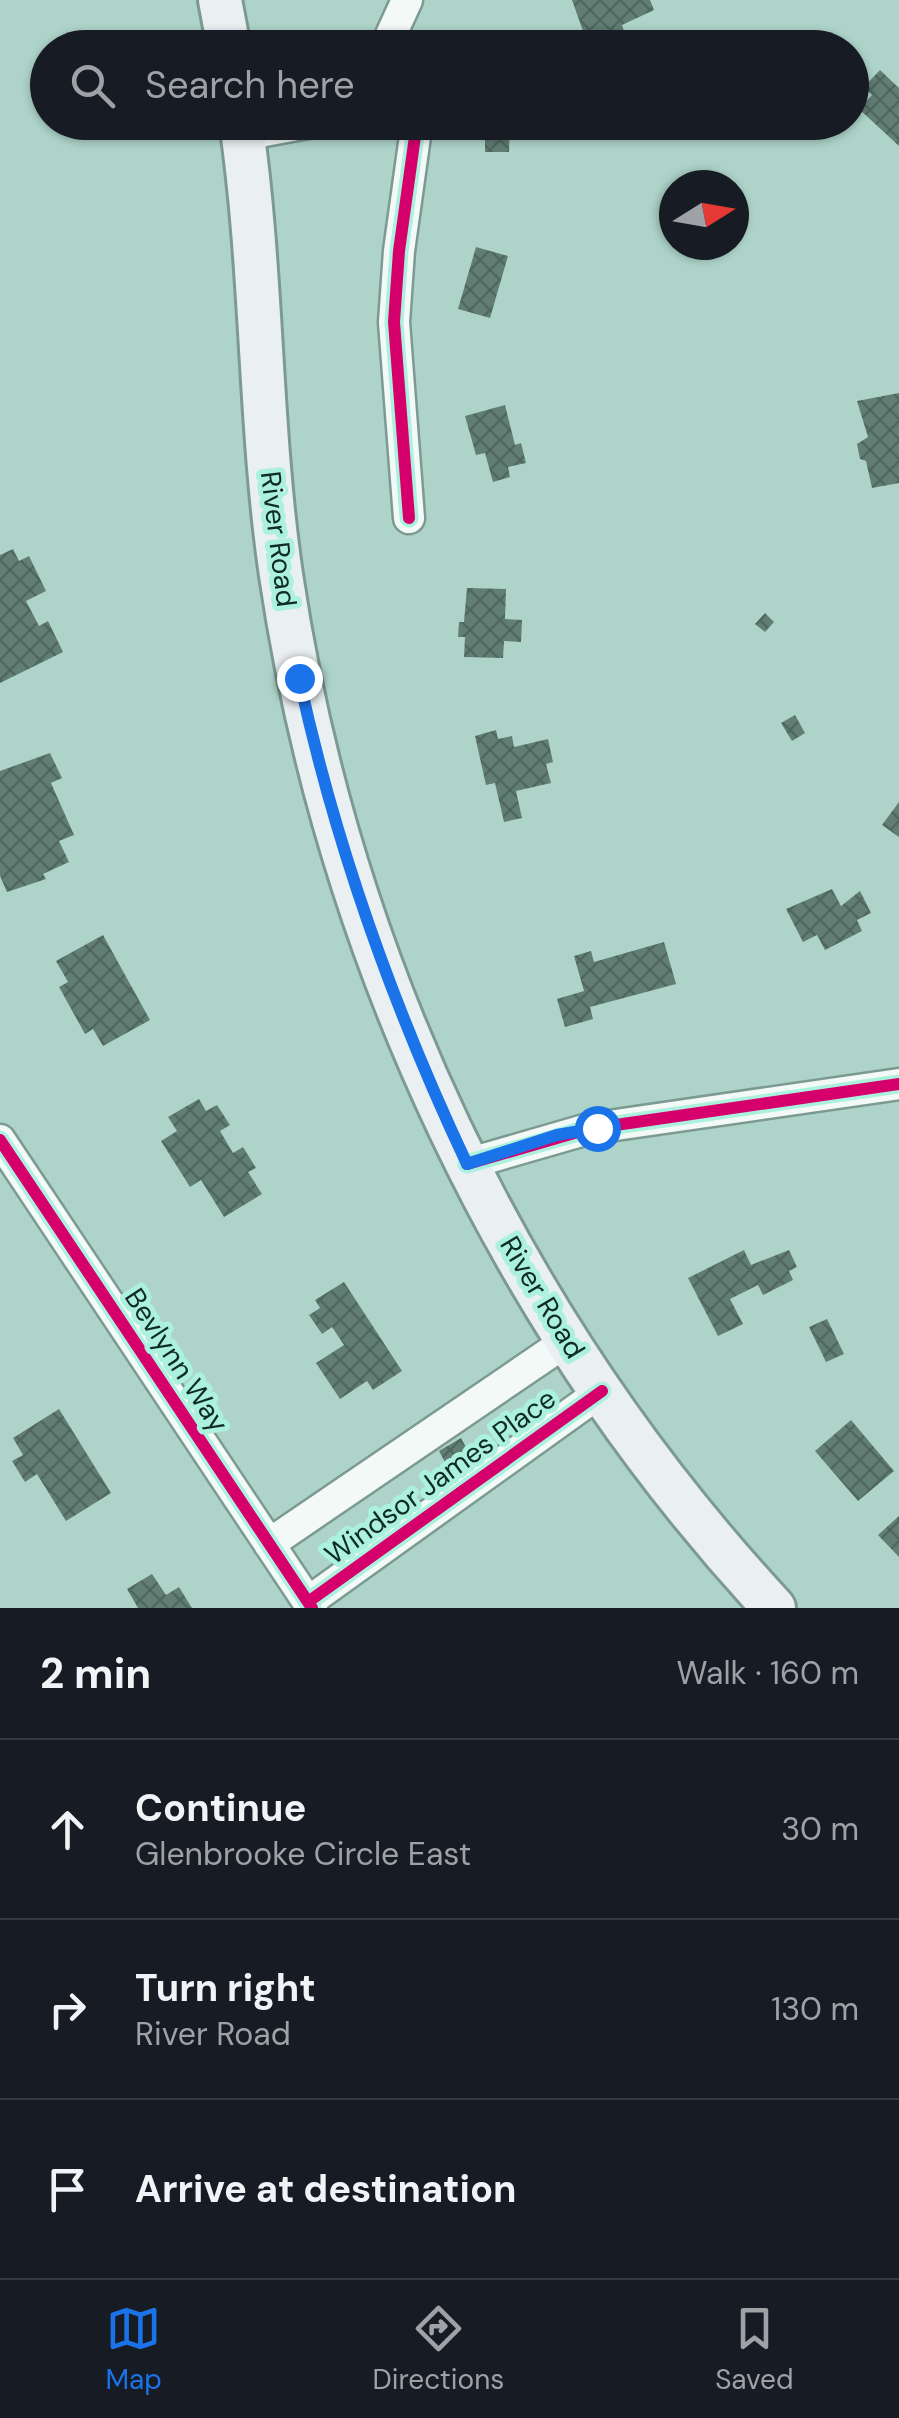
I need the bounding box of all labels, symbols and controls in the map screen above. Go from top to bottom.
search box [30,30,869,140]
icon: search [65,58,120,113]
text: Search here [145,60,355,110]
north arrow [659,170,749,260]
street label: River Road [252,469,305,609]
route end [277,656,323,702]
route start [575,1106,621,1152]
street label: River Road [492,1229,594,1365]
street label: Bevlynn Way [116,1281,237,1439]
street label: Windsor James Place [317,1380,563,1573]
text: 2 min [40,1646,151,1701]
text: Walk · 160 m [677,1652,859,1694]
text: Continue [135,1783,306,1833]
icon: ahead [40,1802,95,1857]
text: 30 m [781,1808,859,1850]
text: Glenbrooke Circle East [135,1833,471,1875]
text: Turn right [135,1963,316,2013]
icon: right [40,1982,95,2037]
text: 130 m [771,1988,859,2030]
text: River Road [135,2013,291,2055]
icon: arrive [40,2162,95,2217]
text: Arrive at destination [135,2164,517,2214]
tab: Map [105,2301,162,2398]
tab: Directions [373,2301,504,2398]
tab: Saved [715,2301,794,2398]

